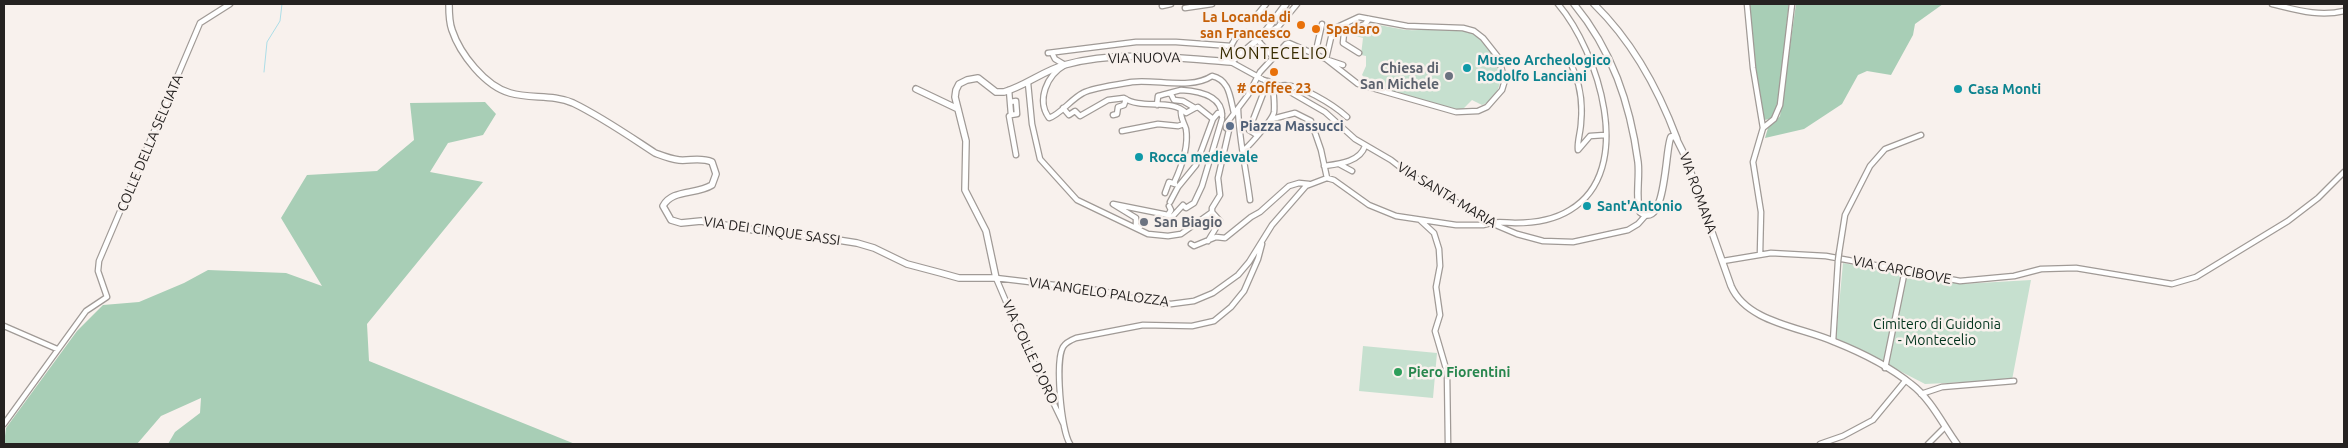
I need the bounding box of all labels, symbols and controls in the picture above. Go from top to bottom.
place label: La Locanda di san Francesco [1200,9,1291,41]
marker: La Locanda di san Francesco [1295,19,1307,31]
place label: Spadaro [1326,21,1380,37]
marker: Spadaro [1310,23,1322,35]
district label: MONTECELIO [1218,44,1330,64]
street label: VIA NUOVA [1108,49,1180,67]
place label: Museo Archeologico Rodolfo Lanciani [1477,52,1611,84]
place label: Chiesa di San Michele [1360,60,1439,92]
marker: Museo Archeologico Rodolfo Lanciani [1461,62,1473,74]
marker: # coffee 23 [1268,66,1280,78]
marker: Chiesa di San Michele [1443,70,1455,82]
street label: COLLE DELLA SELCIATA [113,72,187,214]
place label: # coffee 23 [1237,80,1311,96]
place label: Casa Monti [1968,81,2041,97]
marker: Casa Monti [1952,83,1964,95]
place label: Piazza Massucci [1240,118,1344,134]
marker: Piazza Massucci [1224,120,1236,132]
place label: Rocca medievale [1149,149,1258,165]
street label: VIA ROMANA [1676,150,1720,236]
marker: Rocca medievale [1133,151,1145,163]
street label: VIA SANTA MARIA [1394,159,1500,231]
place label: Sant'Antonio [1597,198,1682,214]
marker: Sant'Antonio [1581,200,1593,212]
street label: VIA DEI CINQUE SASSI [703,213,841,249]
place label: San Biagio [1154,214,1223,230]
marker: San Biagio [1138,216,1150,228]
street label: VIA CARCIBOVE [1851,252,1953,288]
street label: VIA ANGELO PALOZZA [1028,274,1170,310]
street label: VIA COLLE D'ORO [999,297,1061,407]
park label: Cimitero di Guidonia - Montecelio [1873,316,2001,348]
place label: Piero Fiorentini [1408,364,1510,380]
marker: Piero Fiorentini [1392,366,1404,378]

